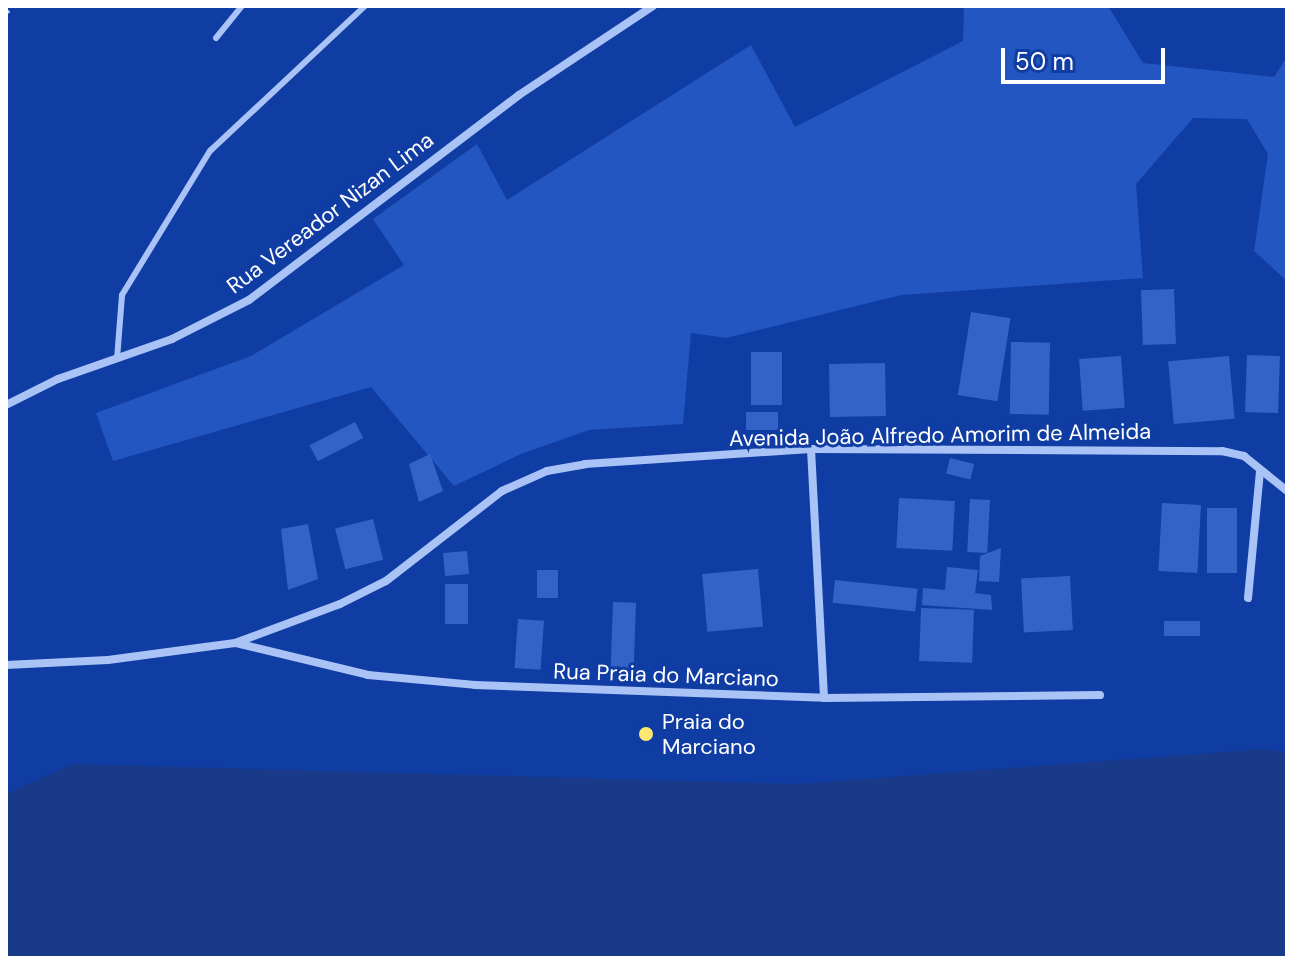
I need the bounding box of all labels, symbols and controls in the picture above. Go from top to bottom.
scale bar [1005,32,1169,82]
text: 50 m [1015,46,1074,77]
street label: Rua Vereador Nizan Lima [222,127,438,299]
street label: Avenida João Alfredo Amorim de Almeida [729,418,1151,452]
street label: Rua Praia do Marciano [553,658,779,692]
place label: Praia do Marciano [662,708,756,760]
marker: Praia do Marciano [637,725,655,743]

